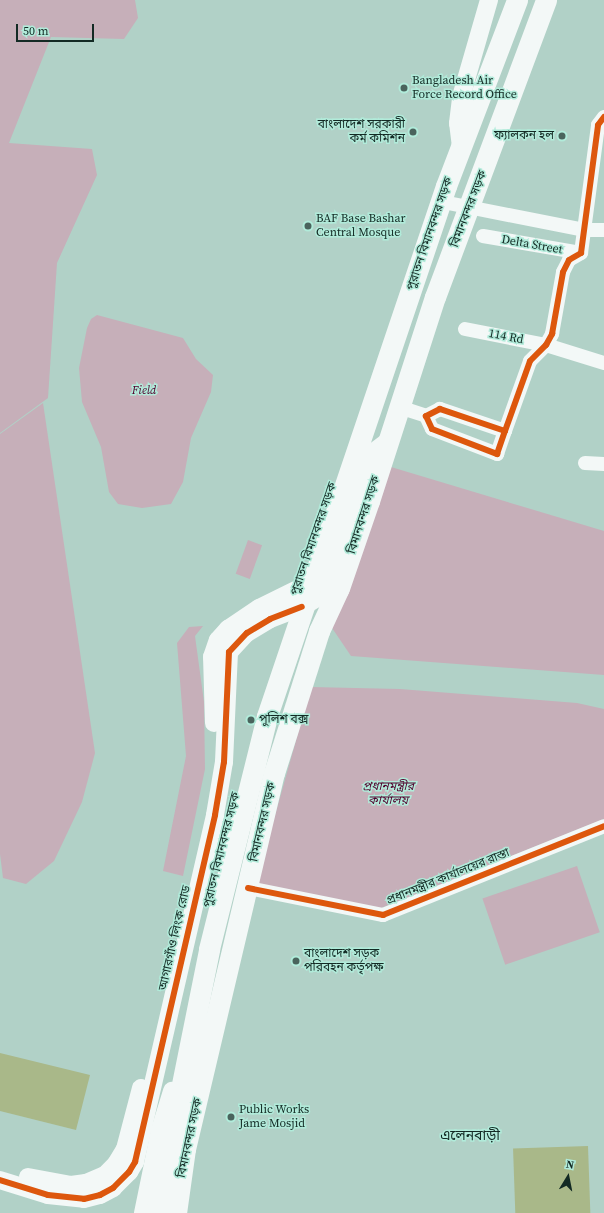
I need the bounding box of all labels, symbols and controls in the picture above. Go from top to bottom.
scale bar [18,16,96,42]
text: 50 m [23,23,49,39]
place label: Bangladesh Air Force Record Office [412,74,517,102]
marker: Bangladesh Air Force Record Office [399,83,409,93]
place label: বাংলাদেশ সরকারী কর্ম কমিশন [318,118,405,146]
marker: বাংলাদেশ সরকারী কর্ম কমিশন [408,127,418,137]
place label: ফ্যালকন হল [494,129,554,143]
marker: ফ্যালকন হল [557,131,567,141]
street label: বিমানবন্দর সড়ক [448,169,490,249]
street label: পুরাতন বিমানবন্দর সড়ক [404,176,456,292]
place label: BAF Base Bashar Central Mosque [316,212,406,240]
marker: BAF Base Bashar Central Mosque [303,221,313,231]
street label: Delta Street [500,233,564,257]
street label: 114 Rd [487,327,525,347]
park label: Field [132,384,156,398]
street label: বিমানবন্দর সড়ক [345,474,383,556]
street label: পুরাতন বিমানবন্দর সড়ক [288,481,340,597]
place label: পুলিশ বক্স [259,713,308,727]
marker: পুলিশ বক্স [246,715,256,725]
park label: প্রধানমন্ত্রীর কার্যালয় [362,780,414,808]
street label: বিমানবন্দর সড়ক [247,781,279,863]
street label: পুরাতন বিমানবন্দর সড়ক [201,791,243,909]
street label: প্রধানমন্ত্রীর কার্যালয়ের রাস্তা [384,846,512,908]
street label: আগারগাঁও লিংক রোড [156,884,194,992]
place label: বাংলাদেশ সড়ক পরিবহন কর্তৃপক্ষ [304,947,384,975]
marker: বাংলাদেশ সড়ক পরিবহন কর্তৃপক্ষ [291,956,301,966]
street label: বিমানবন্দর সড়ক [175,1097,205,1179]
place label: Public Works Jame Mosjid [239,1103,310,1131]
marker: Public Works Jame Mosjid [226,1112,236,1122]
district label: এলেনবাড়ী [440,1127,500,1143]
north arrow [548,1157,588,1197]
text: N [565,1157,575,1173]

